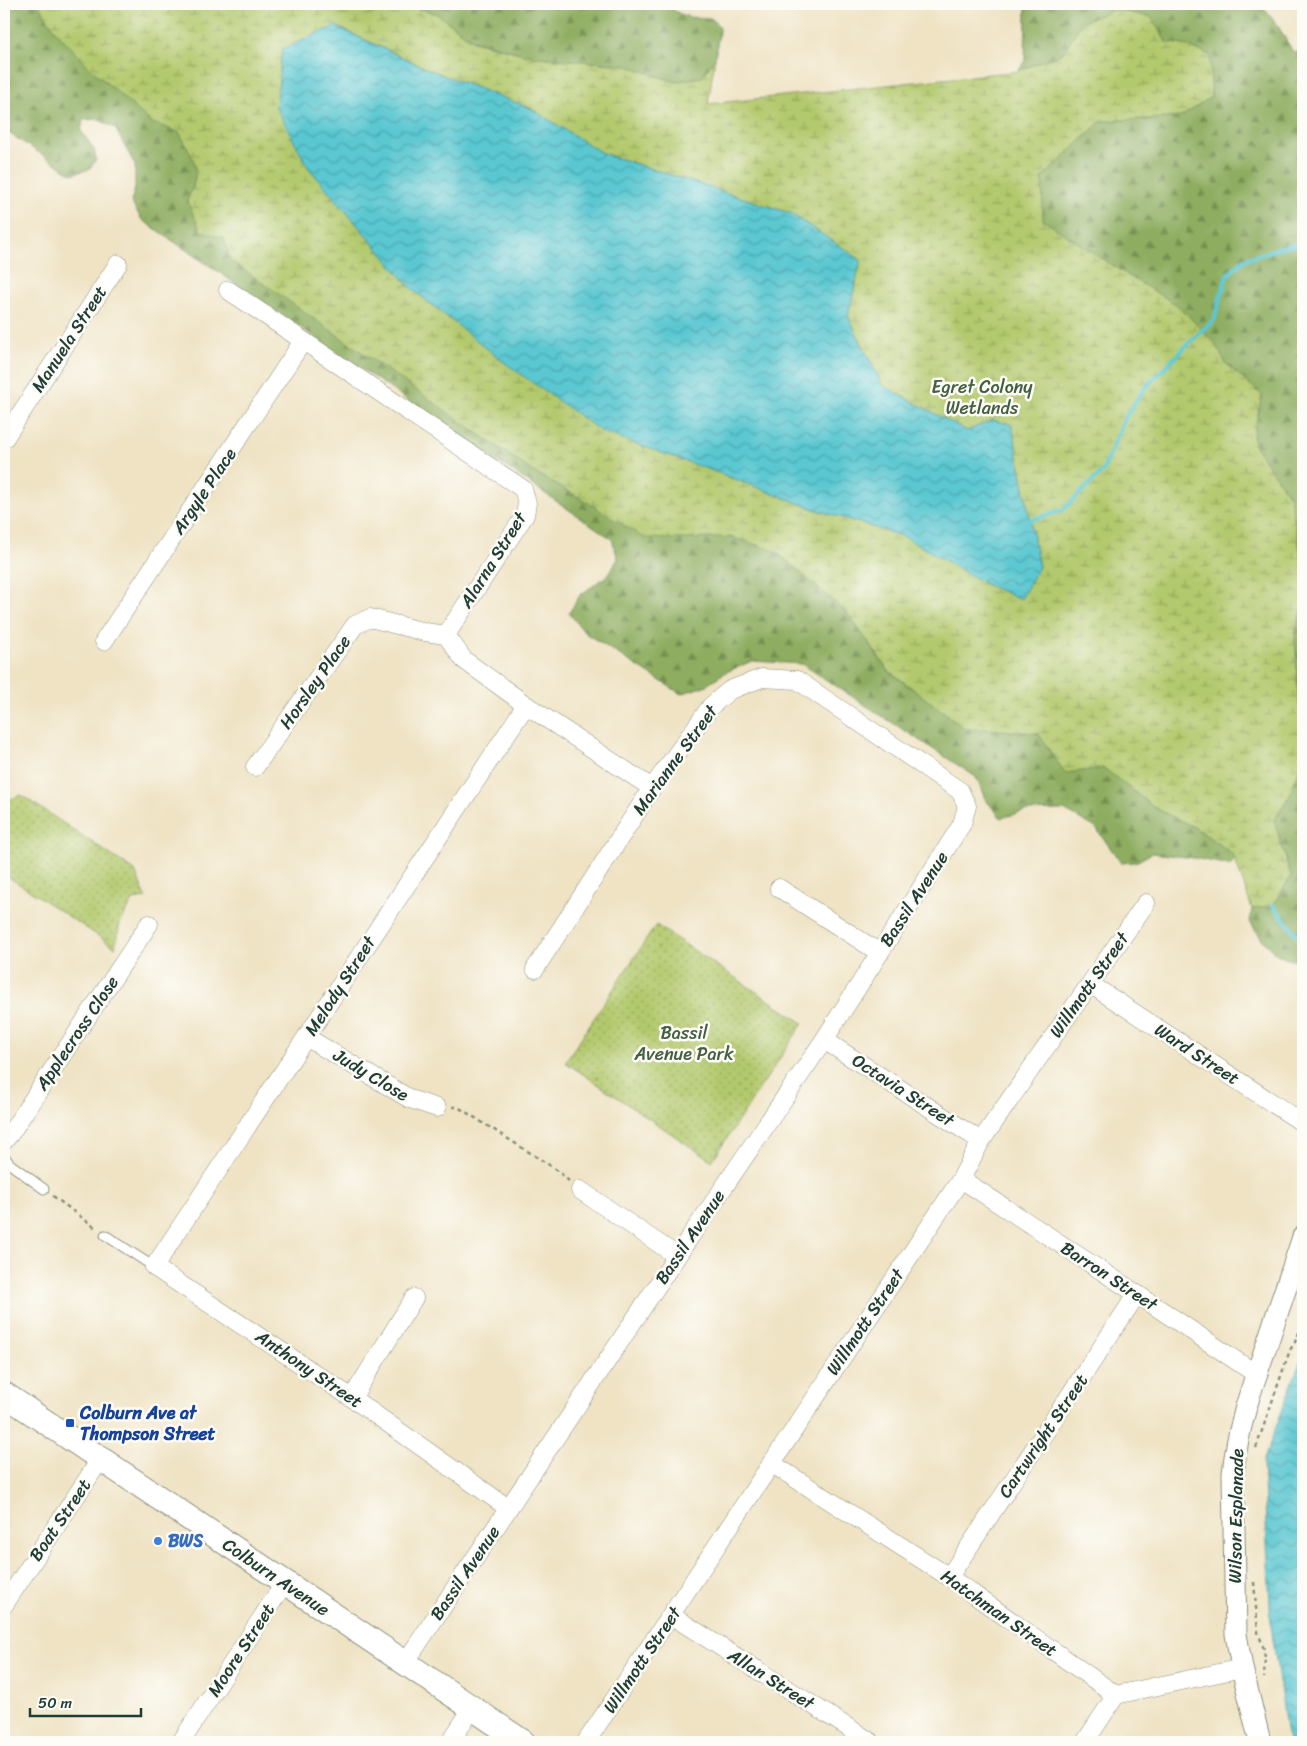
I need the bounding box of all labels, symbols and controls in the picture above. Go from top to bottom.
street label: Manuela Street [22,279,116,399]
park label: Egret Colony Wetlands [932,371,1033,424]
street label: Argyle Place [162,441,245,542]
street label: Alarna Street [450,505,536,615]
street label: Horsley Place [271,628,359,736]
street label: Marianne Street [624,697,727,822]
street label: Bassil Avenue [871,844,957,954]
street label: Willmott Street [1041,925,1138,1045]
street label: Melody Street [296,929,385,1042]
street label: Applecross Close [26,969,127,1098]
street label: Ward Street [1148,1014,1246,1094]
park label: Bassil Avenue Park [633,1017,734,1070]
street label: Judy Close [326,1039,416,1111]
street label: Octavia Street [845,1045,961,1136]
street label: Bassil Avenue [646,1183,734,1291]
street label: Barron Street [1054,1232,1165,1320]
street label: Willmott Street [817,1261,913,1382]
street label: Anthony Street [248,1321,369,1417]
street label: Cartwright Street [989,1367,1097,1505]
place label: Colburn Ave at Thompson Street [79,1397,216,1450]
marker: Colburn Ave at Thompson Street [64,1417,76,1429]
street label: Wilson Esplanade [1219,1448,1253,1584]
street label: Boat Street [20,1472,100,1568]
street label: Bassil Avenue [421,1519,509,1627]
place label: BWS [168,1525,203,1557]
street label: Colburn Avenue [216,1529,336,1625]
marker: BWS [152,1535,164,1547]
street label: Hatchman Street [934,1561,1064,1665]
street label: Moore Street [199,1596,284,1703]
street label: Willmott Street [594,1599,690,1720]
street label: Allan Street [720,1639,821,1719]
scale bar [30,1686,141,1718]
text: 50 m [38,1690,73,1716]

